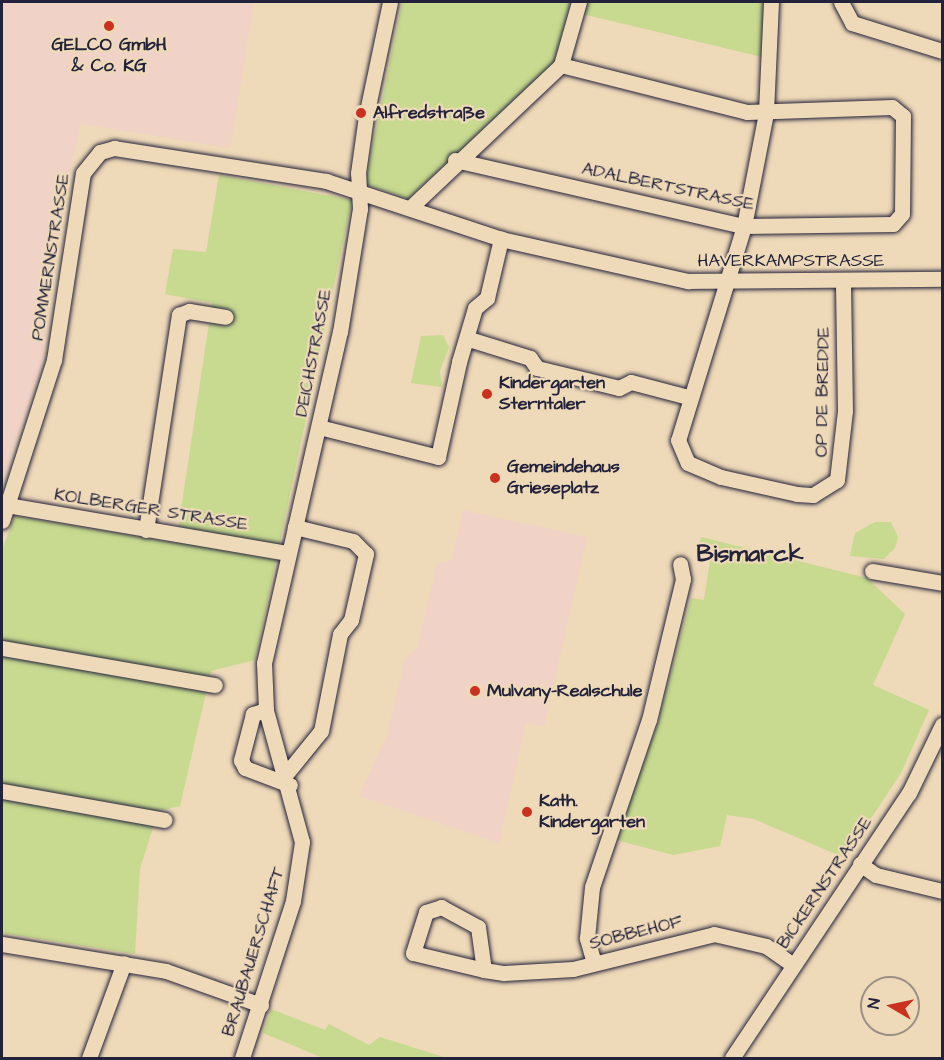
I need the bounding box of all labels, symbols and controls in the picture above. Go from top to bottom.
marker: GELCO GmbH & Co. KG [102,19,116,33]
place label: GELCO GmbH & Co. KG [51,35,167,78]
place label: Alfredstraße [373,102,485,124]
marker: Alfredstraße [354,106,368,120]
street label: ADALBERTSTRASSE [580,158,756,216]
street label: POMMERNSTRASSE [27,172,75,342]
street label: HAVERKAMPSTRASSE [698,250,884,272]
street label: DEICHSTRASSE [291,287,337,419]
street label: OP DE BREDDE [811,327,835,457]
place label: Kindergarten Sterntaler [499,373,605,416]
marker: Kindergarten Sterntaler [480,387,494,401]
place label: Gemeindehaus Grieseplatz [507,457,620,500]
marker: Gemeindehaus Grieseplatz [488,471,502,485]
street label: KOLBERGER STRASSE [53,484,249,536]
district label: Bismarck [697,541,803,569]
place label: Mulvany-Realschule [487,680,642,702]
marker: Mulvany-Realschule [468,684,482,698]
place label: Kath. Kindergarten [539,791,645,834]
marker: Kath. Kindergarten [520,805,534,819]
street label: BICKERNSTRASSE [773,813,877,953]
street label: BRAUBAUERSCHAFT [218,865,290,1039]
street label: SOBBEHOF [587,911,685,955]
north arrow [860,976,920,1036]
text: N [863,997,886,1010]

